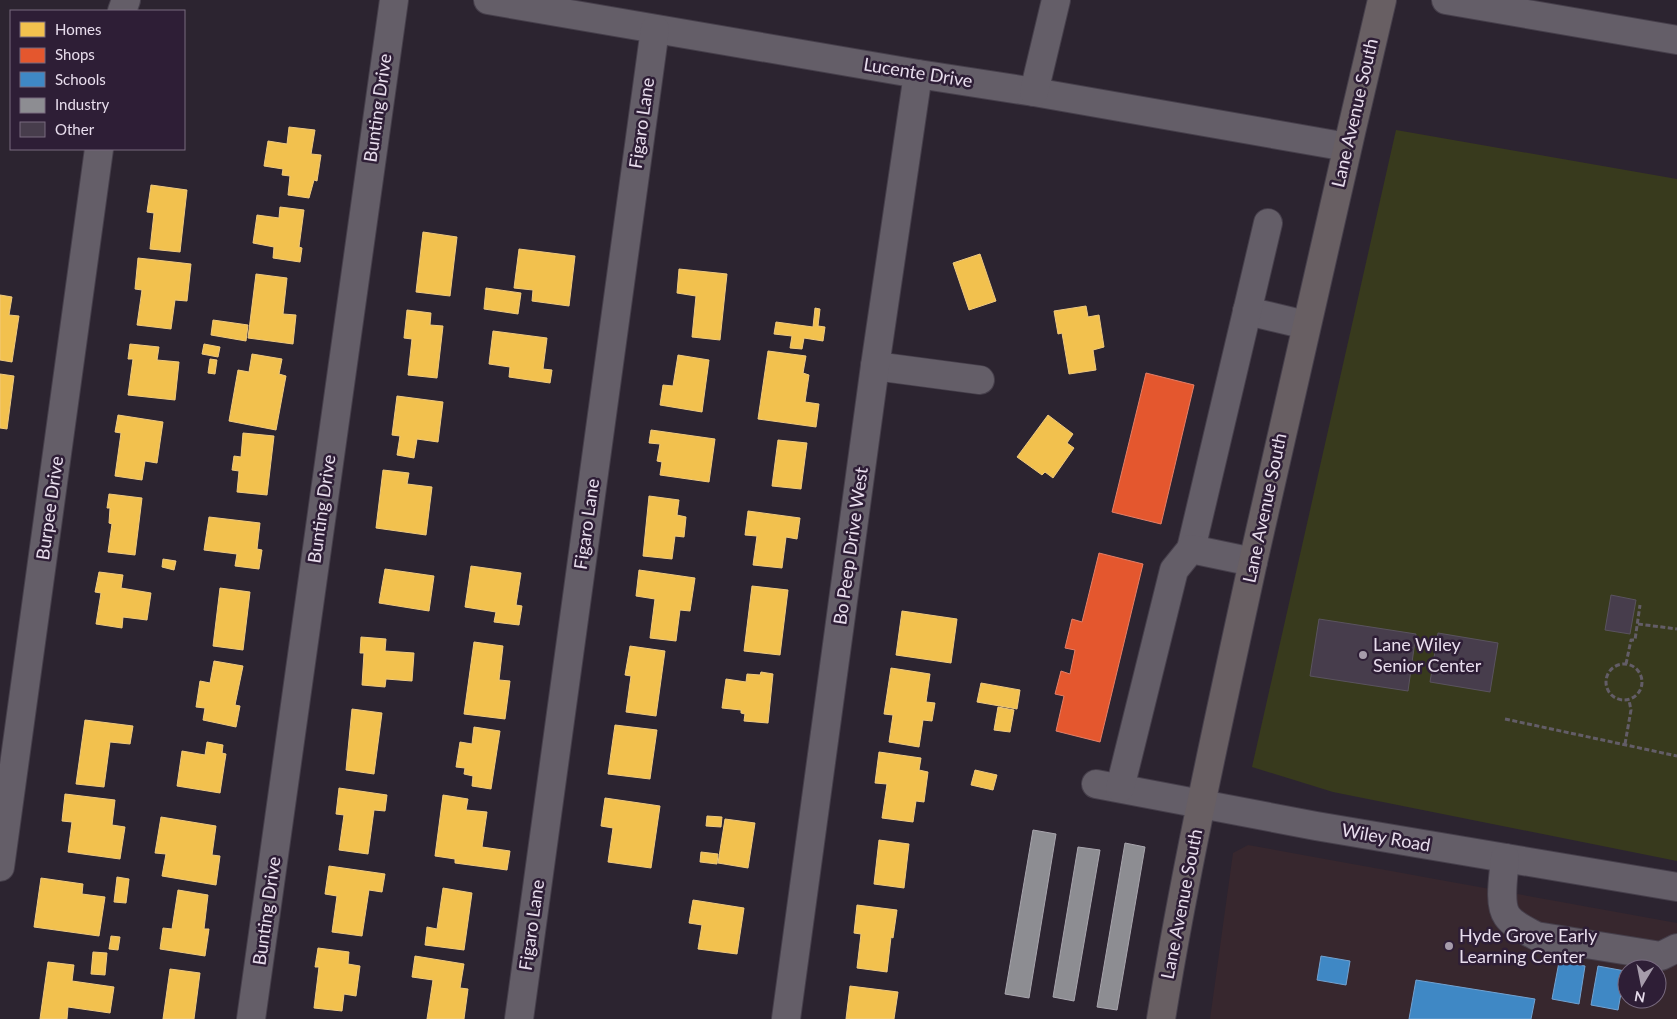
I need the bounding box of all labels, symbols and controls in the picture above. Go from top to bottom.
legend [10,10,185,150]
text: Homes [55,20,101,38]
street label: Lane Avenue South [1326,36,1382,189]
text: Shops [55,45,95,63]
street label: Bunting Drive [359,52,396,164]
street label: Lucente Drive [862,53,974,91]
text: Schools [55,70,106,88]
street label: Figaro Lane [624,76,658,170]
text: Industry [55,95,110,113]
text: Other [55,120,95,138]
street label: Lane Avenue South [1237,431,1291,585]
street label: Bunting Drive [303,453,340,565]
street label: Burpee Drive [31,455,67,561]
street label: Bo Peep Drive West [828,465,872,626]
street label: Figaro Lane [569,477,603,571]
place label: Lane Wiley Senior Center [1373,633,1482,676]
marker: Lane Wiley Senior Center [1357,649,1369,661]
street label: Wiley Road [1340,818,1432,856]
street label: Lane Avenue South [1156,827,1206,981]
street label: Bunting Drive [248,855,285,967]
street label: Figaro Lane [514,878,548,972]
place label: Hyde Grove Early Learning Center [1459,924,1598,967]
marker: Hyde Grove Early Learning Center [1443,940,1455,952]
north arrow [1617,959,1667,1009]
text: N [1633,988,1646,1007]

